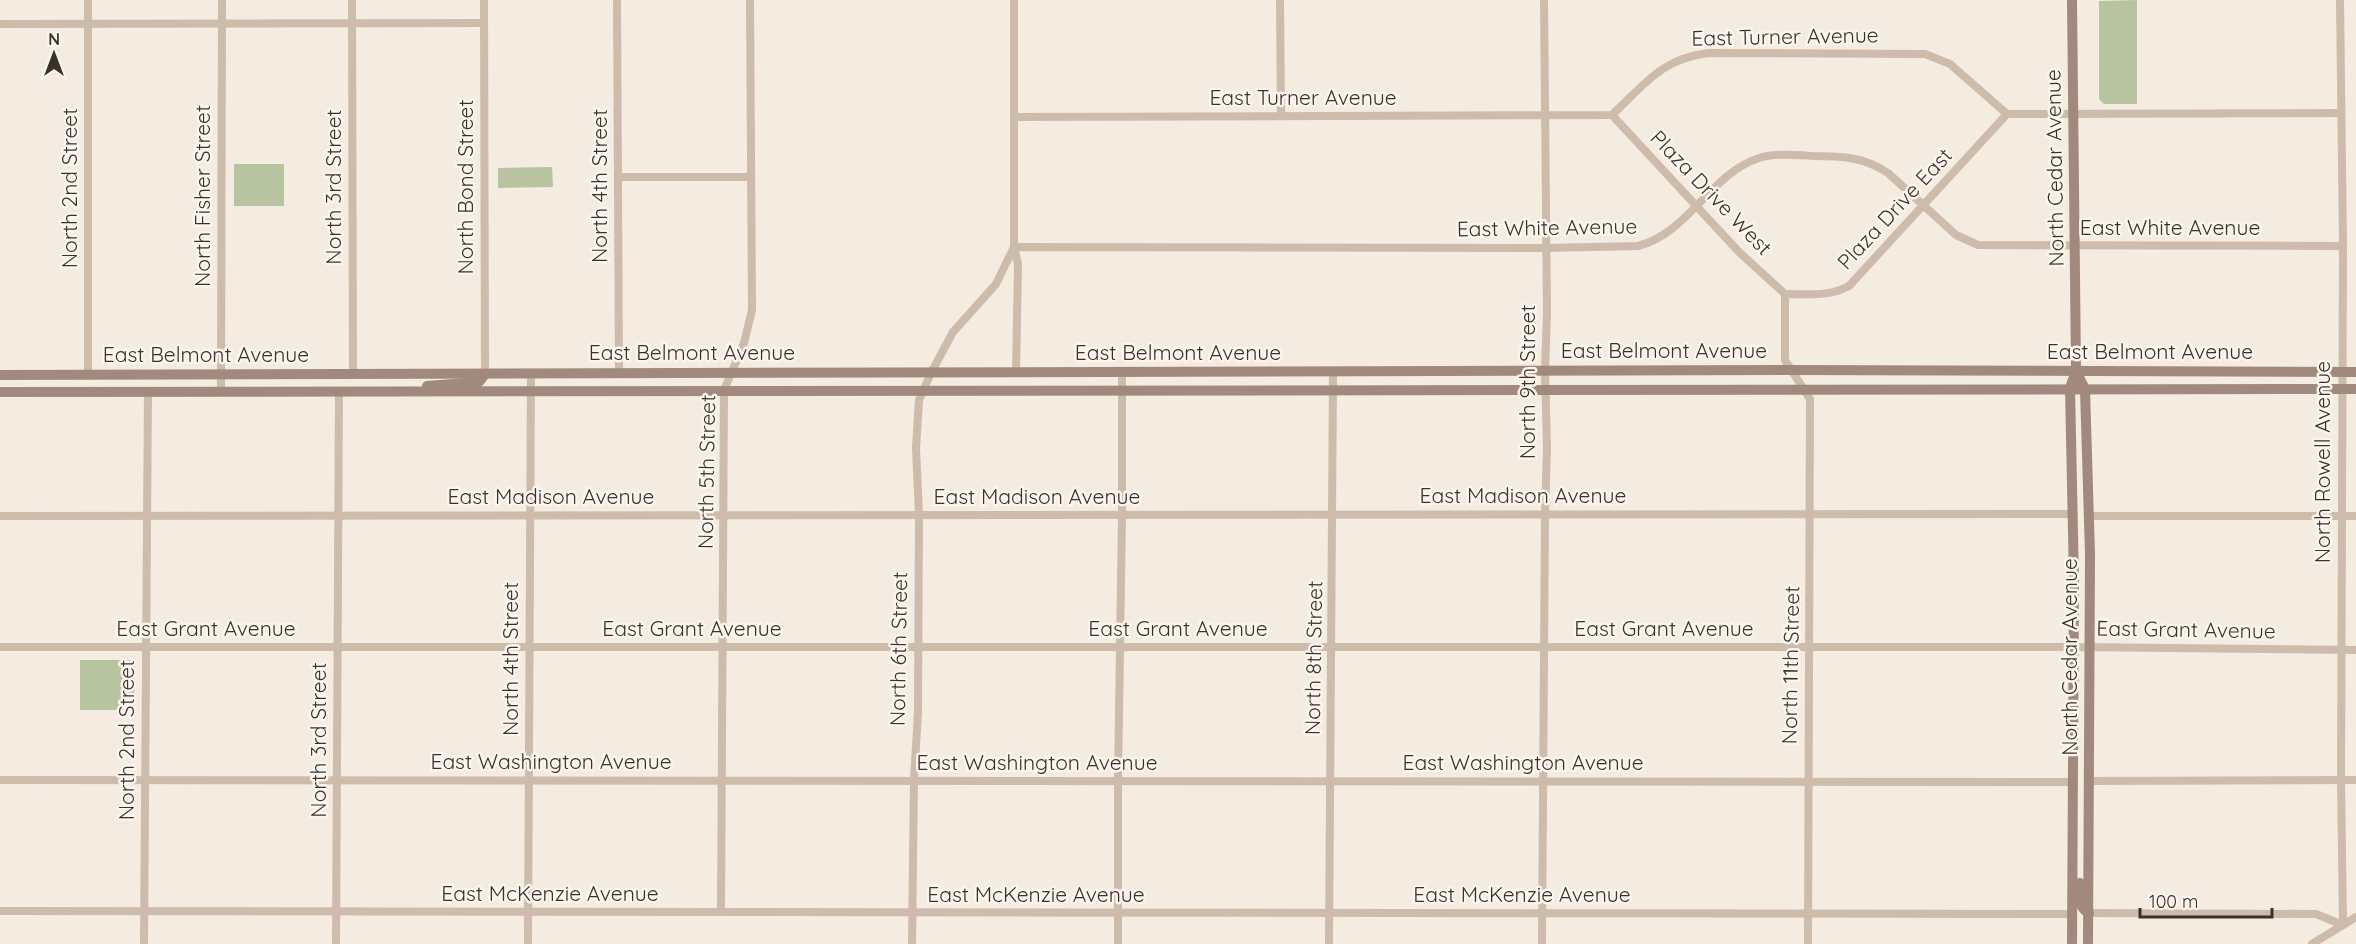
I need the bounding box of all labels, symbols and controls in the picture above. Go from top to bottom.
street label: East Turner Avenue [1691,21,1879,51]
north arrow [24,24,84,84]
text: N [48,29,60,49]
street label: North Cedar Avenue [2039,69,2069,267]
street label: East Turner Avenue [1209,84,1397,110]
street label: North Bond Street [452,99,478,275]
street label: North Fisher Street [189,105,215,287]
street label: North 2nd Street [56,108,82,268]
street label: North 3rd Street [320,109,346,265]
street label: North 4th Street [586,109,612,263]
street label: Plaza Drive West [1646,124,1778,260]
street label: Plaza Drive East [1831,142,1957,274]
street label: East White Avenue [1457,212,1637,242]
street label: East White Avenue [2080,214,2260,240]
street label: North 9th Street [1514,305,1540,459]
street label: East Belmont Avenue [1561,337,1767,363]
street label: East Belmont Avenue [2047,338,2253,364]
street label: East Belmont Avenue [589,339,795,365]
street label: East Belmont Avenue [1075,339,1281,365]
street label: East Belmont Avenue [103,341,309,367]
street label: North Rowell Avenue [2309,361,2335,563]
street label: North 5th Street [692,395,720,549]
street label: East Madison Avenue [1420,482,1626,508]
street label: East Madison Avenue [448,483,654,509]
street label: East Madison Avenue [934,483,1140,509]
street label: North Cedar Avenue [2056,558,2082,756]
street label: North 6th Street [884,572,912,726]
street label: North 8th Street [1299,581,1327,735]
street label: North 4th Street [497,582,523,736]
street label: North 11th Street [1776,585,1804,744]
street label: East Grant Avenue [2096,614,2276,644]
street label: East Grant Avenue [116,615,296,641]
street label: East Grant Avenue [602,615,782,641]
street label: East Grant Avenue [1088,615,1268,641]
street label: East Grant Avenue [1574,615,1754,641]
street label: North 2nd Street [113,660,139,820]
street label: North 3rd Street [305,662,331,818]
street label: East Washington Avenue [430,748,672,774]
street label: East Washington Avenue [916,749,1158,775]
street label: East Washington Avenue [1402,749,1644,775]
street label: East McKenzie Avenue [441,880,659,906]
street label: East McKenzie Avenue [927,881,1145,907]
street label: East McKenzie Avenue [1413,881,1631,907]
scale bar [2140,881,2272,919]
text: 100 m [2149,890,2198,913]

